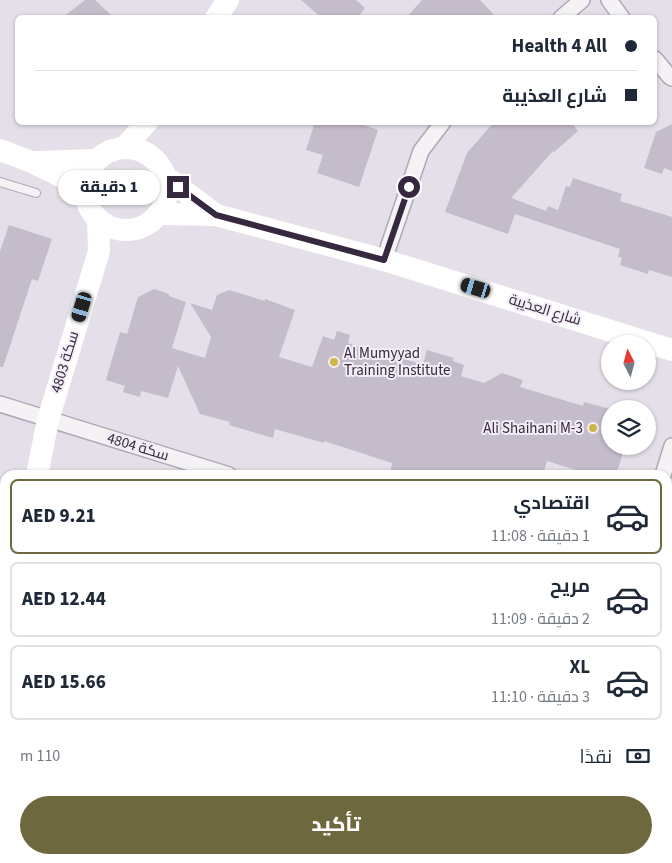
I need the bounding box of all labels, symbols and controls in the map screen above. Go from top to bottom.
text: Health 4 All [512,33,607,60]
text: شارع العذيبة [502,83,607,110]
callout: 1 دقيقة [58,170,160,204]
text: 1 دقيقة [80,176,138,198]
route end [167,176,189,198]
route start [398,176,420,198]
car [459,276,492,300]
street label: شارع العذيبة [506,289,584,331]
car [70,290,93,324]
street label: سكة 4803 [46,328,84,396]
north arrow [601,335,656,390]
map controls [601,335,656,455]
place label: Al Mumyyad Training Institute [344,343,451,381]
marker: Al Mumyyad Training Institute [328,356,340,368]
button: layers [601,400,656,455]
place label: Ali Shaihani M-3 [483,418,583,439]
marker: Ali Shaihani M-3 [587,422,599,434]
street label: سكة 4804 [104,428,172,466]
text: اقتصادي [514,490,590,517]
icon: car [605,494,650,539]
text: AED 9.21 [22,503,96,530]
text: 1 دقيقة · 11:08 [491,525,590,547]
text: مريح [550,573,590,600]
icon: car [605,577,650,622]
text: AED 12.44 [22,586,106,613]
text: 2 دقيقة · 11:09 [491,608,590,630]
text: XL [569,654,590,681]
icon: car [605,660,650,705]
text: AED 15.66 [22,669,106,696]
text: 3 دقيقة · 11:10 [491,686,590,708]
icon: cash [624,742,652,770]
text: نقدًا [580,744,612,771]
text: 110 m [20,745,60,767]
button: تأكيد [20,796,652,854]

